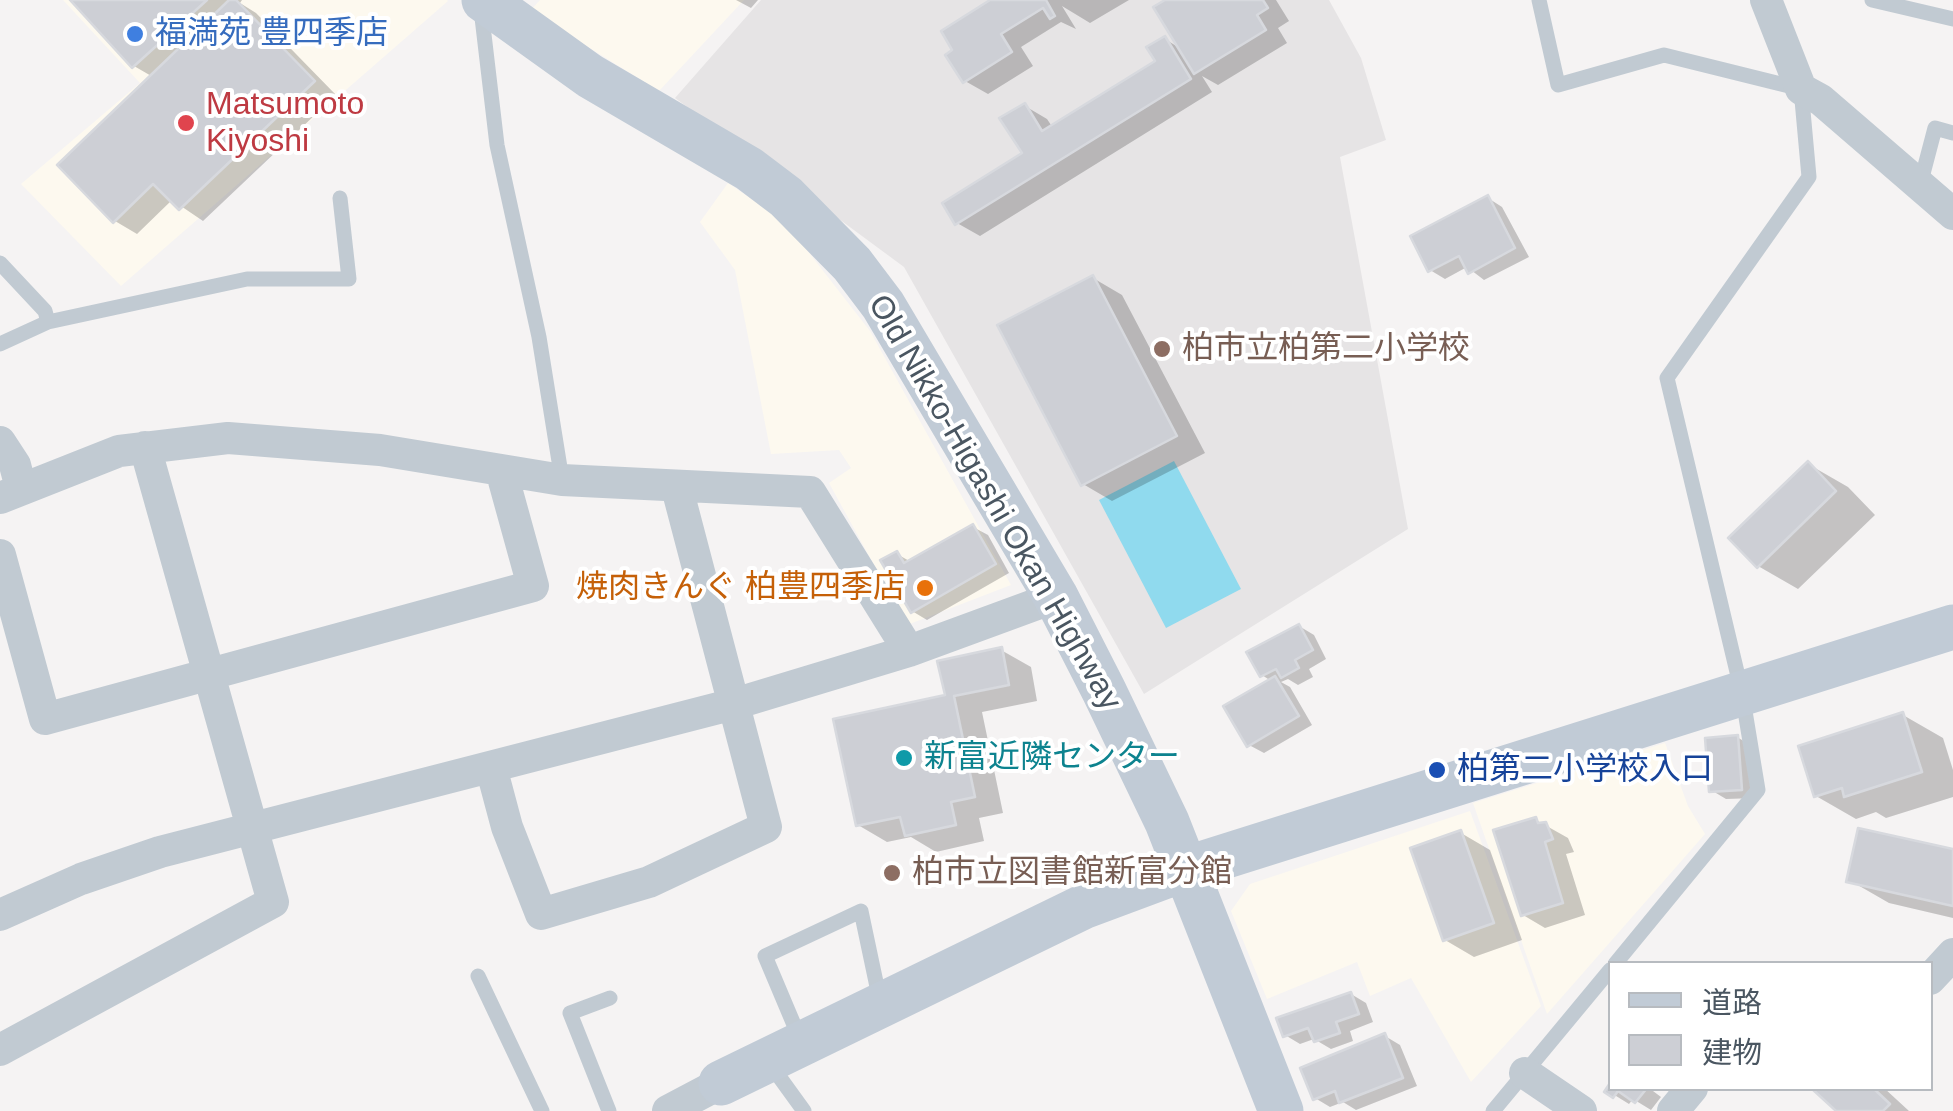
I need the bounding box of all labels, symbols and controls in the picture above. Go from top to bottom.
place label: 福満苑 豊四季店 [155,15,388,53]
marker: 福満苑 豊四季店 [124,23,146,45]
place label: Matsumoto Kiyoshi [206,86,364,161]
marker: Matsumoto Kiyoshi [175,112,197,134]
street label: Old Nikko-Higashi Okan Highway [859,289,1129,717]
place label: 柏市立柏第二小学校 [1182,330,1470,368]
marker: 柏市立柏第二小学校 [1151,338,1173,360]
place label: 焼肉きんぐ 柏豊四季店 [576,569,905,607]
marker: 焼肉きんぐ 柏豊四季店 [914,577,936,599]
place label: 新富近隣センター [924,739,1180,777]
marker: 新富近隣センター [893,747,915,769]
place label: 柏第二小学校入口 [1457,751,1713,789]
marker: 柏第二小学校入口 [1426,759,1448,781]
place label: 柏市立図書館新富分館 [912,854,1232,892]
marker: 柏市立図書館新富分館 [881,862,903,884]
legend [1608,961,1933,1091]
text: 道路 [1702,986,1762,1019]
text: 建物 [1702,1036,1762,1069]

